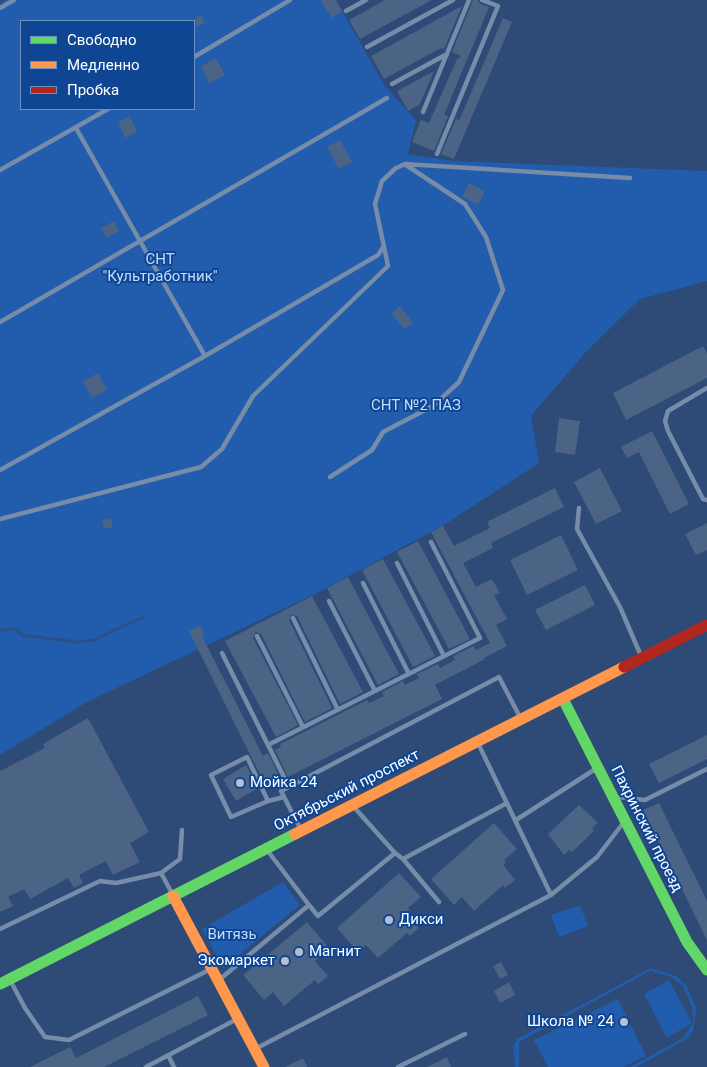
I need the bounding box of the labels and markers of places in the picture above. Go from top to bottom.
place label: Мойка 24 [250,774,317,792]
marker: Мойка 24 [234,777,246,789]
place label: Дикси [399,911,443,929]
marker: Дикси [383,914,395,926]
place label: Магнит [309,943,361,961]
marker: Магнит [293,946,305,958]
place label: Экомаркет [198,952,275,970]
marker: Экомаркет [279,955,291,967]
place label: Школа № 24 [527,1013,614,1031]
marker: Школа № 24 [618,1016,630,1028]

